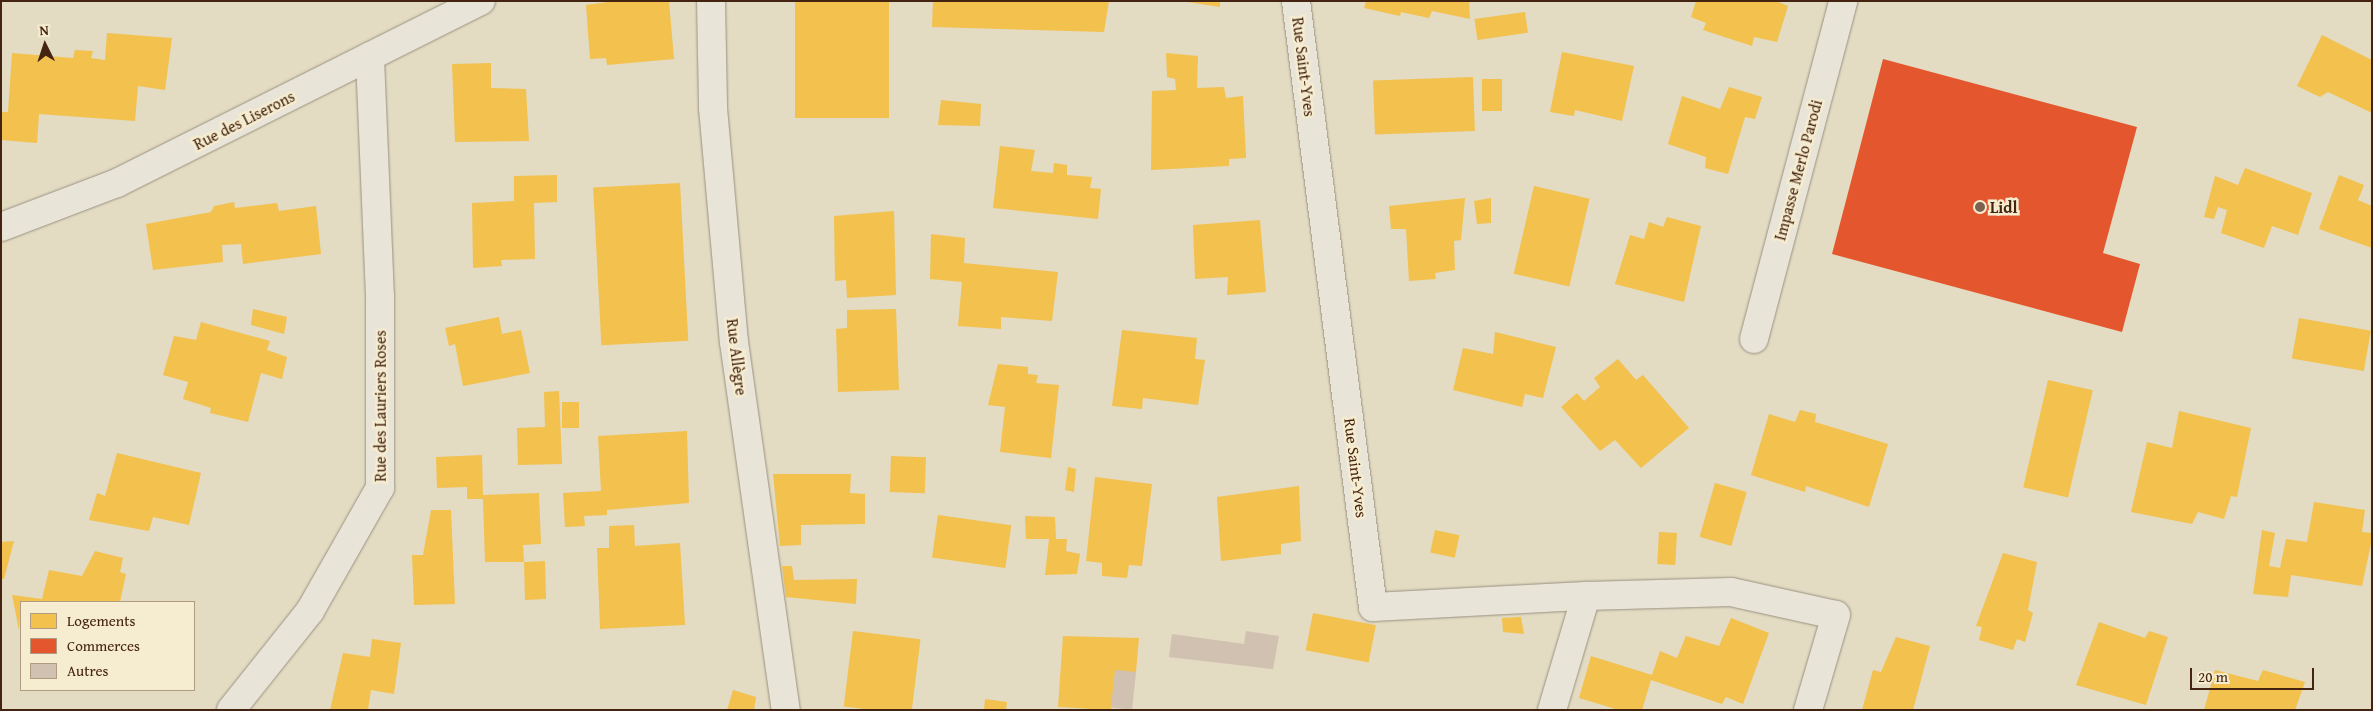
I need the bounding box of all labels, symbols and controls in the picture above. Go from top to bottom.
street label: Rue Saint-Yves [1288,16,1320,118]
north arrow [20,20,70,70]
text: N [39,20,49,40]
street label: Rue des Liserons [190,86,298,154]
street label: Impasse Merlo Parodi [1770,97,1826,243]
place label: Lidl [1990,197,2017,217]
marker: Lidl [1974,201,1986,213]
street label: Rue Allègre [723,318,751,396]
street label: Rue des Lauriers Roses [370,330,390,482]
street label: Rue Saint-Yves [1340,417,1372,519]
legend [20,601,195,691]
text: Logements [67,610,135,631]
text: Commerces [67,635,140,656]
scale bar [2193,658,2317,690]
text: Autres [67,660,108,681]
text: 20 m [2198,666,2228,687]

